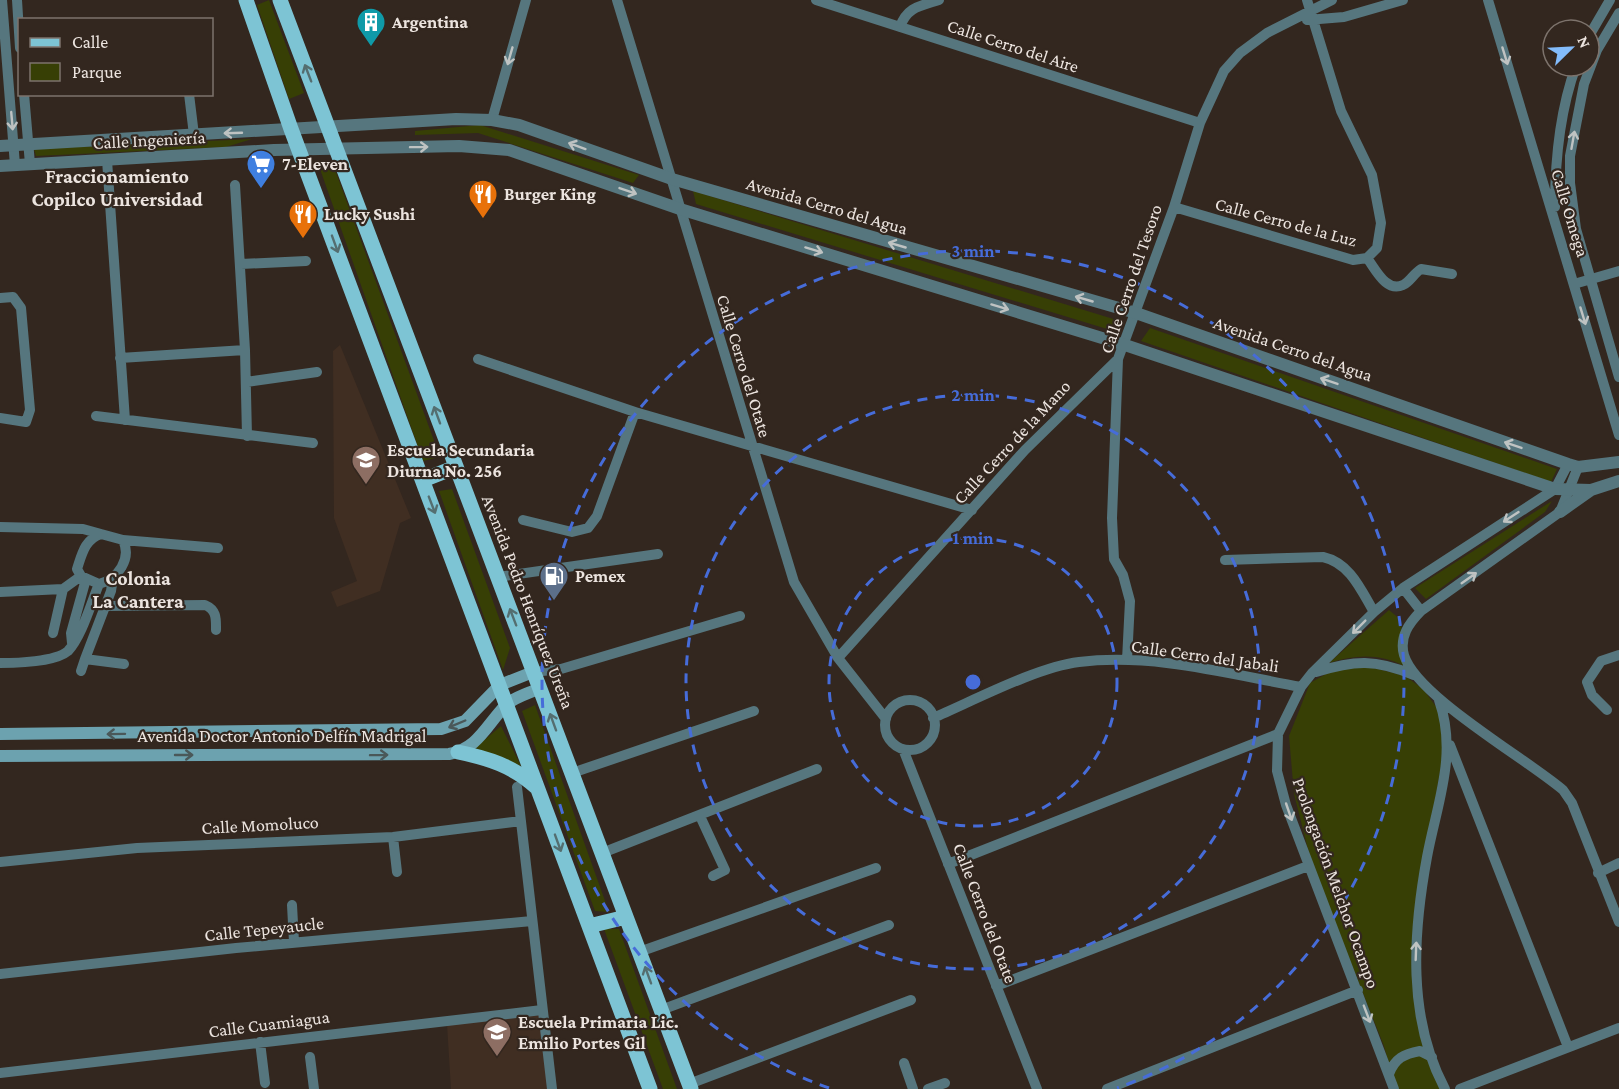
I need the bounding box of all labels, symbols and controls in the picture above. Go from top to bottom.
building icon: Argentina [355,6,387,48]
place label: Argentina [391,12,468,32]
street label: Calle Cerro del Aire [945,15,1081,77]
legend [18,18,213,96]
north arrow [1541,18,1601,78]
text: Calle [72,32,108,52]
text: N [1574,34,1594,51]
one-way arrow [504,46,515,65]
one-way arrow [1500,46,1511,65]
text: Parque [72,62,122,82]
one-way arrow [302,64,313,83]
one-way arrow [7,111,18,131]
street label: Calle Ingeniería [92,127,206,153]
one-way arrow [223,128,243,139]
one-way arrow [1568,130,1579,150]
one-way arrow [568,139,587,150]
one-way arrow [409,141,429,153]
supermarket icon: 7-Eleven [245,148,277,190]
place label: 7-Eleven [282,154,349,174]
district label: Fraccionamiento Copilco Universidad [31,165,203,210]
street label: Calle Omega [1547,167,1593,259]
street label: Avenida Cerro del Agua [744,173,910,239]
restaurant icon: Burger King [467,178,499,220]
place label: Burger King [504,184,596,204]
one-way arrow [618,187,637,198]
street label: Calle Cerro de la Luz [1213,193,1359,251]
restaurant icon: Lucky Sushi [287,198,319,240]
street label: Calle Cerro del Tesoro [1096,202,1166,356]
place label: Lucky Sushi [324,204,416,224]
one-way arrow [330,234,341,253]
one-way arrow [888,238,907,250]
text: 3 min [951,241,995,261]
one-way arrow [804,245,823,256]
street label: Calle Cerro del Otate [713,292,775,440]
one-way arrow [1075,292,1094,304]
one-way arrow [990,302,1009,313]
one-way arrow [1578,306,1589,325]
street label: Avenida Cerro del Agua [1211,312,1375,386]
one-way arrow [1320,374,1338,385]
street label: Calle Cerro de la Mano [950,376,1075,508]
text: 2 min [951,385,995,405]
one-way arrow [430,406,441,425]
one-way arrow [1504,439,1523,450]
place label: Escuela Secundaria Diurna No. 256 [387,440,535,481]
school or university icon: Escuela Secundaria Diurna No. 256 [350,444,382,486]
street label: Avenida Pedro Henríquez Ureña [478,492,578,712]
one-way arrow [428,495,439,514]
one-way arrow [1503,511,1520,523]
text: 1 min [953,528,994,548]
fuel station icon: Pemex [538,560,570,602]
place label: Pemex [575,566,626,586]
district label: Colonia La Cantera [92,567,184,612]
one-way arrow [1460,572,1477,584]
one-way arrow [507,608,518,627]
one-way arrow [1352,619,1367,634]
street label: Calle Cerro del Jabali [1130,636,1280,676]
centre of rings [963,672,983,692]
one-way arrow [547,713,558,732]
one-way arrow [449,719,467,730]
street label: Avenida Doctor Antonio Delfín Madrigal [138,726,427,746]
one-way arrow [107,728,127,740]
one-way arrow [174,749,194,761]
one-way arrow [369,749,389,761]
street label: Prolongación Melchor Ocampo [1289,775,1383,991]
one-way arrow [1284,802,1295,821]
street label: Calle Momoluco [201,812,319,838]
one-way arrow [554,833,565,852]
street label: Calle Cerro del Otate [949,840,1021,986]
street label: Calle Tepeyaucle [203,913,325,945]
one-way arrow [1410,942,1421,962]
one-way arrow [642,966,653,985]
one-way arrow [1362,1004,1373,1022]
street label: Calle Cuamiagua [207,1007,331,1041]
place label: Escuela Primaria Lic. Emilio Portes Gil [518,1012,679,1053]
school or university icon: Escuela Primaria Lic. Emilio Portes Gil [481,1016,513,1058]

